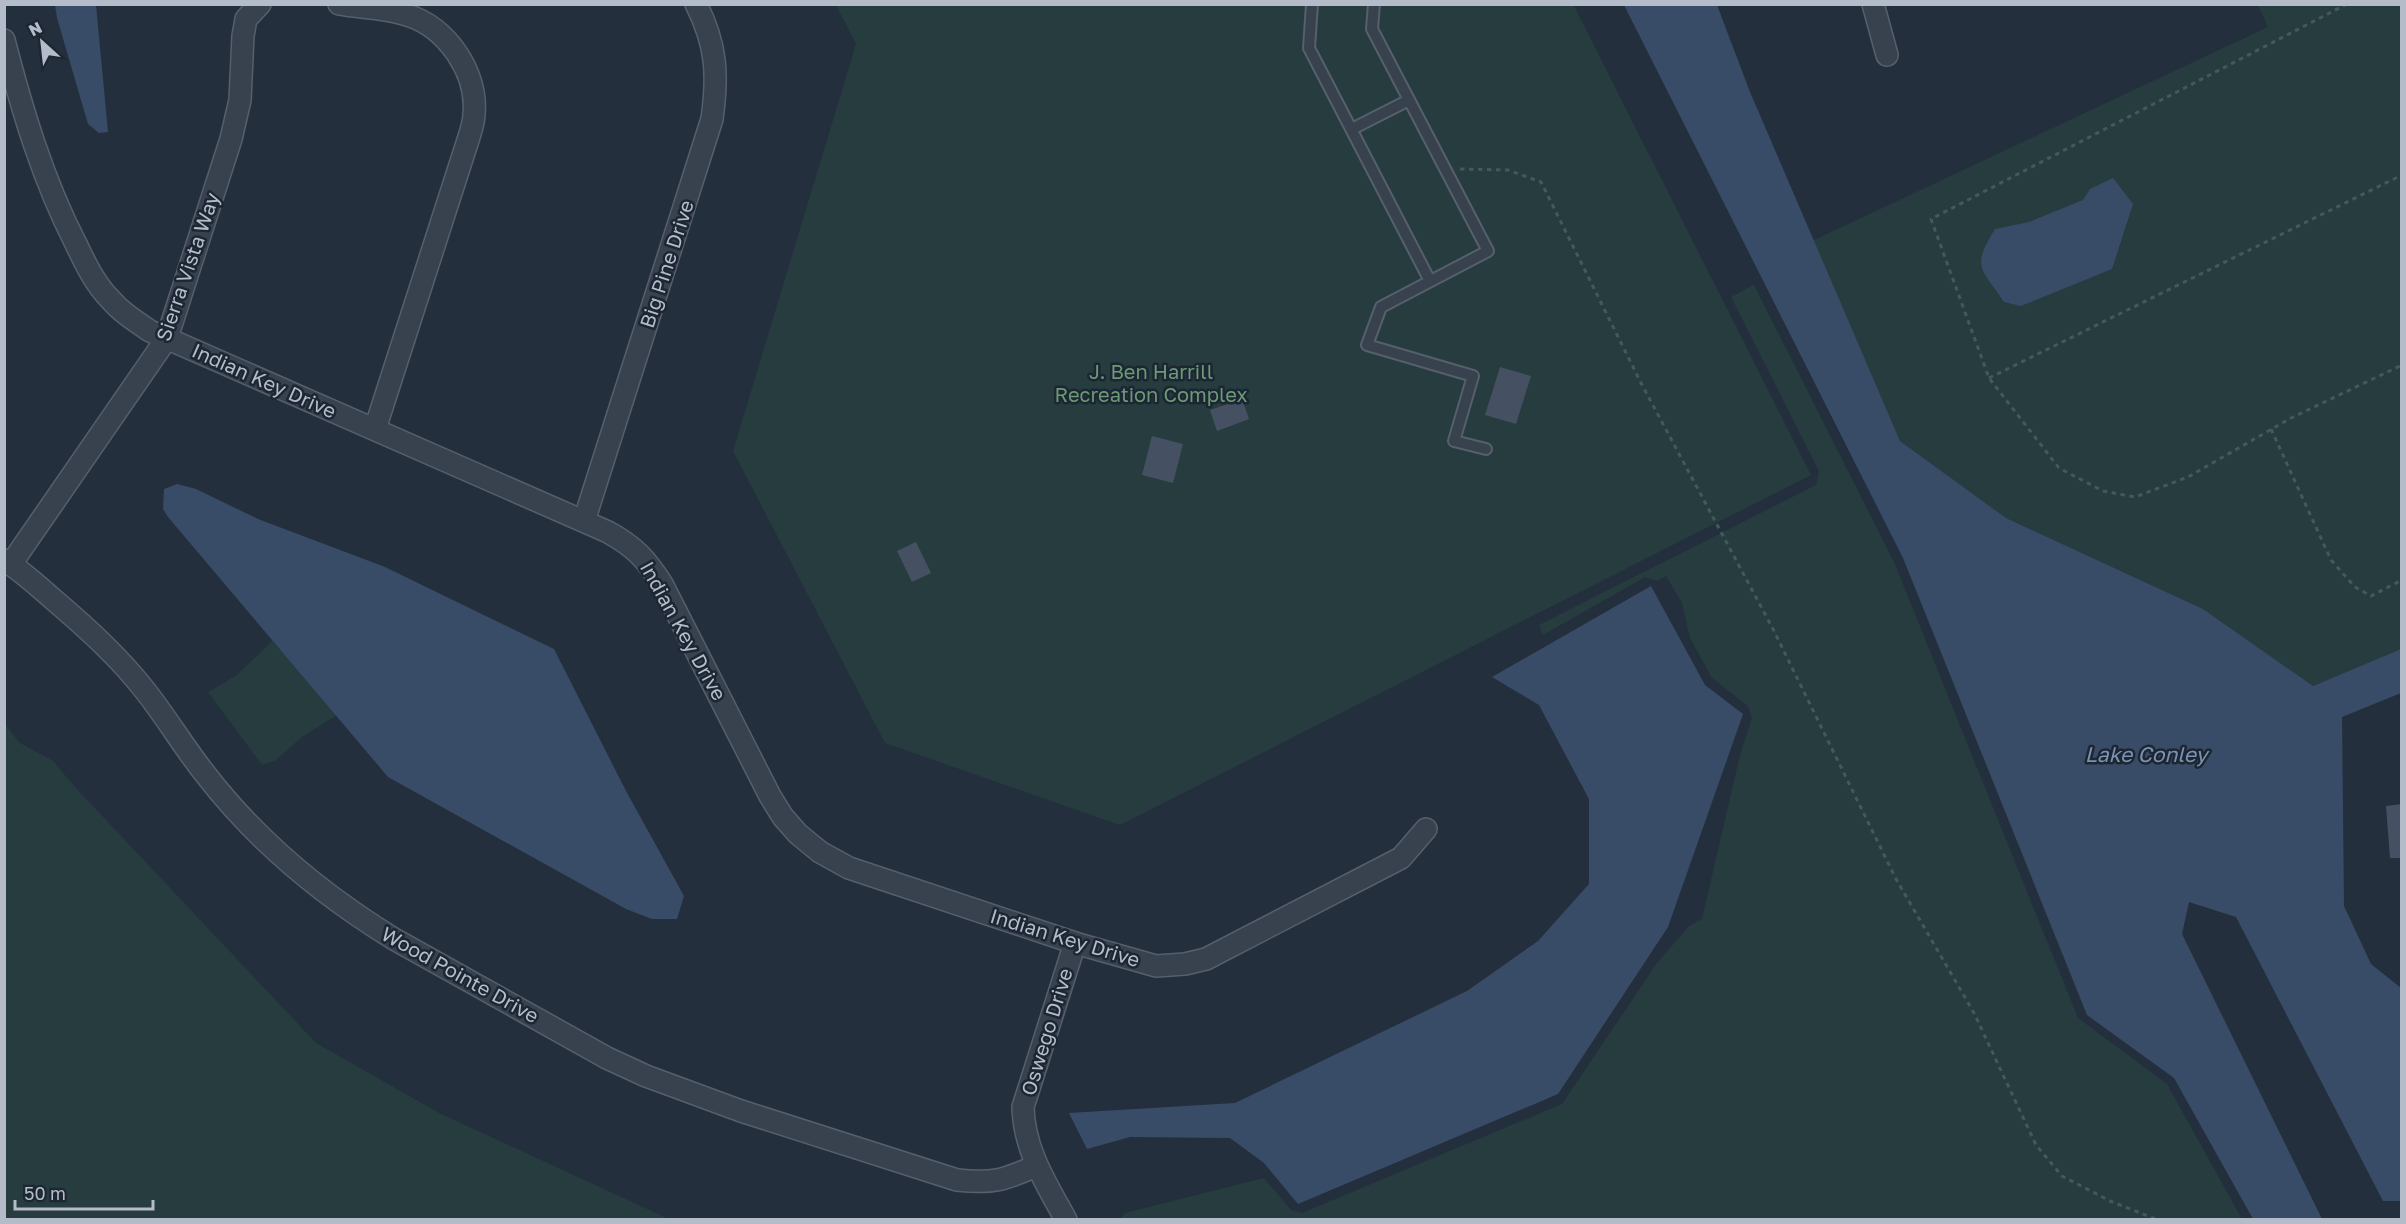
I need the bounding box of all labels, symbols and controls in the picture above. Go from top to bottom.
north arrow [12,12,72,72]
text: N [25,17,45,40]
street label: Sierra Vista Way [150,189,224,344]
street label: Big Pine Drive [634,197,698,331]
street label: Indian Key Drive [189,338,340,423]
park label: J. Ben Harrill Recreation Complex [1055,359,1247,406]
street label: Indian Key Drive [636,557,732,704]
water label: Lake Conley [2085,741,2211,767]
street label: Indian Key Drive [988,903,1143,971]
street label: Wood Pointe Drive [378,921,543,1027]
street label: Oswego Drive [1015,965,1077,1098]
scale bar [15,1173,153,1211]
text: 50 m [24,1182,66,1204]

